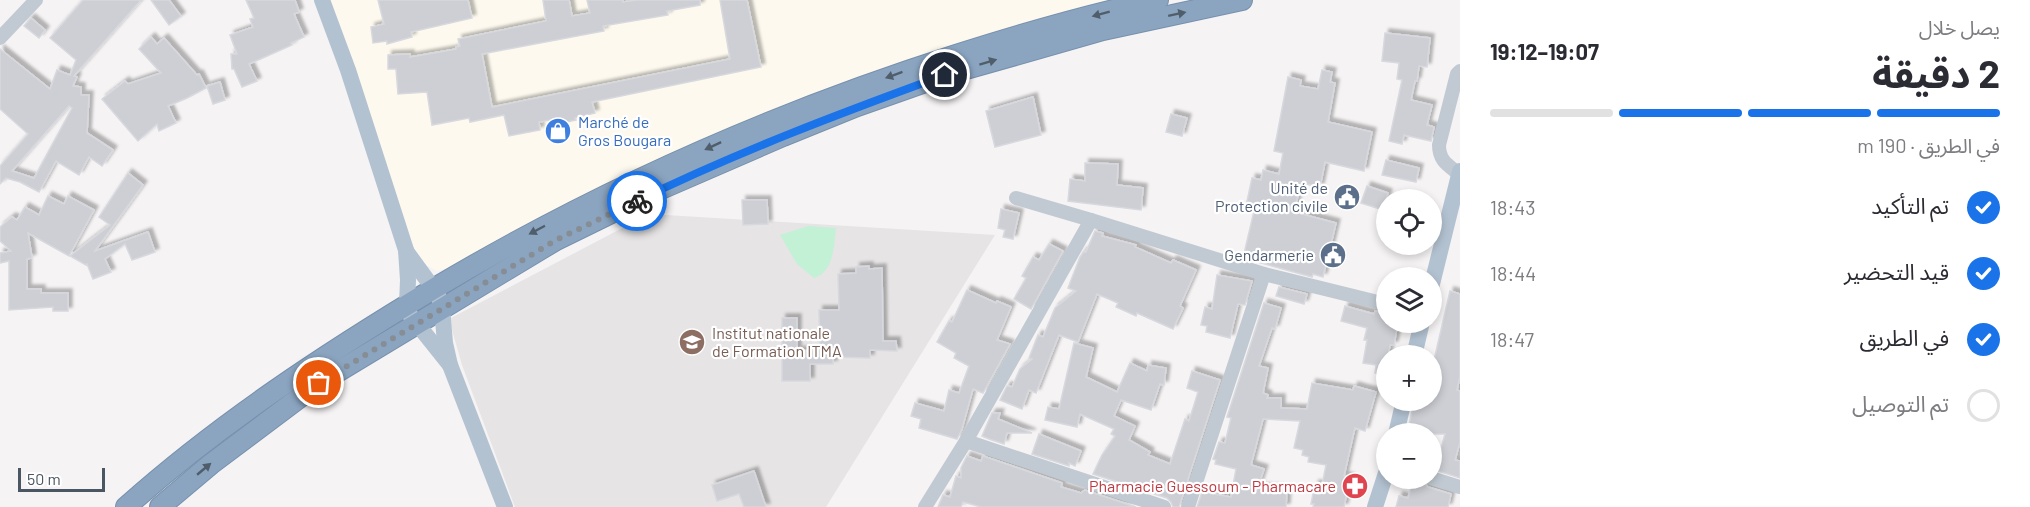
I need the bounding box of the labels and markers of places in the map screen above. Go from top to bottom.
pin [919,49,970,100]
place label: Marché de Gros Bougara [578,112,671,149]
shop icon: Marché de Gros Bougara [543,116,573,146]
place label: Unité de Protection civile [1215,178,1328,215]
public building icon: Unité de Protection civile [1332,182,1362,212]
public building icon: Gendarmerie [1318,240,1348,270]
place label: Gendarmerie [1224,245,1314,264]
place label: Institut nationale de Formation ITMA [712,323,842,360]
school or university icon: Institut nationale de Formation ITMA [677,327,707,357]
pin [293,357,344,408]
pharmacy icon: Pharmacie Guessoum - Pharmacare [1340,471,1370,501]
place label: Pharmacie Guessoum - Pharmacare [1089,476,1336,495]

